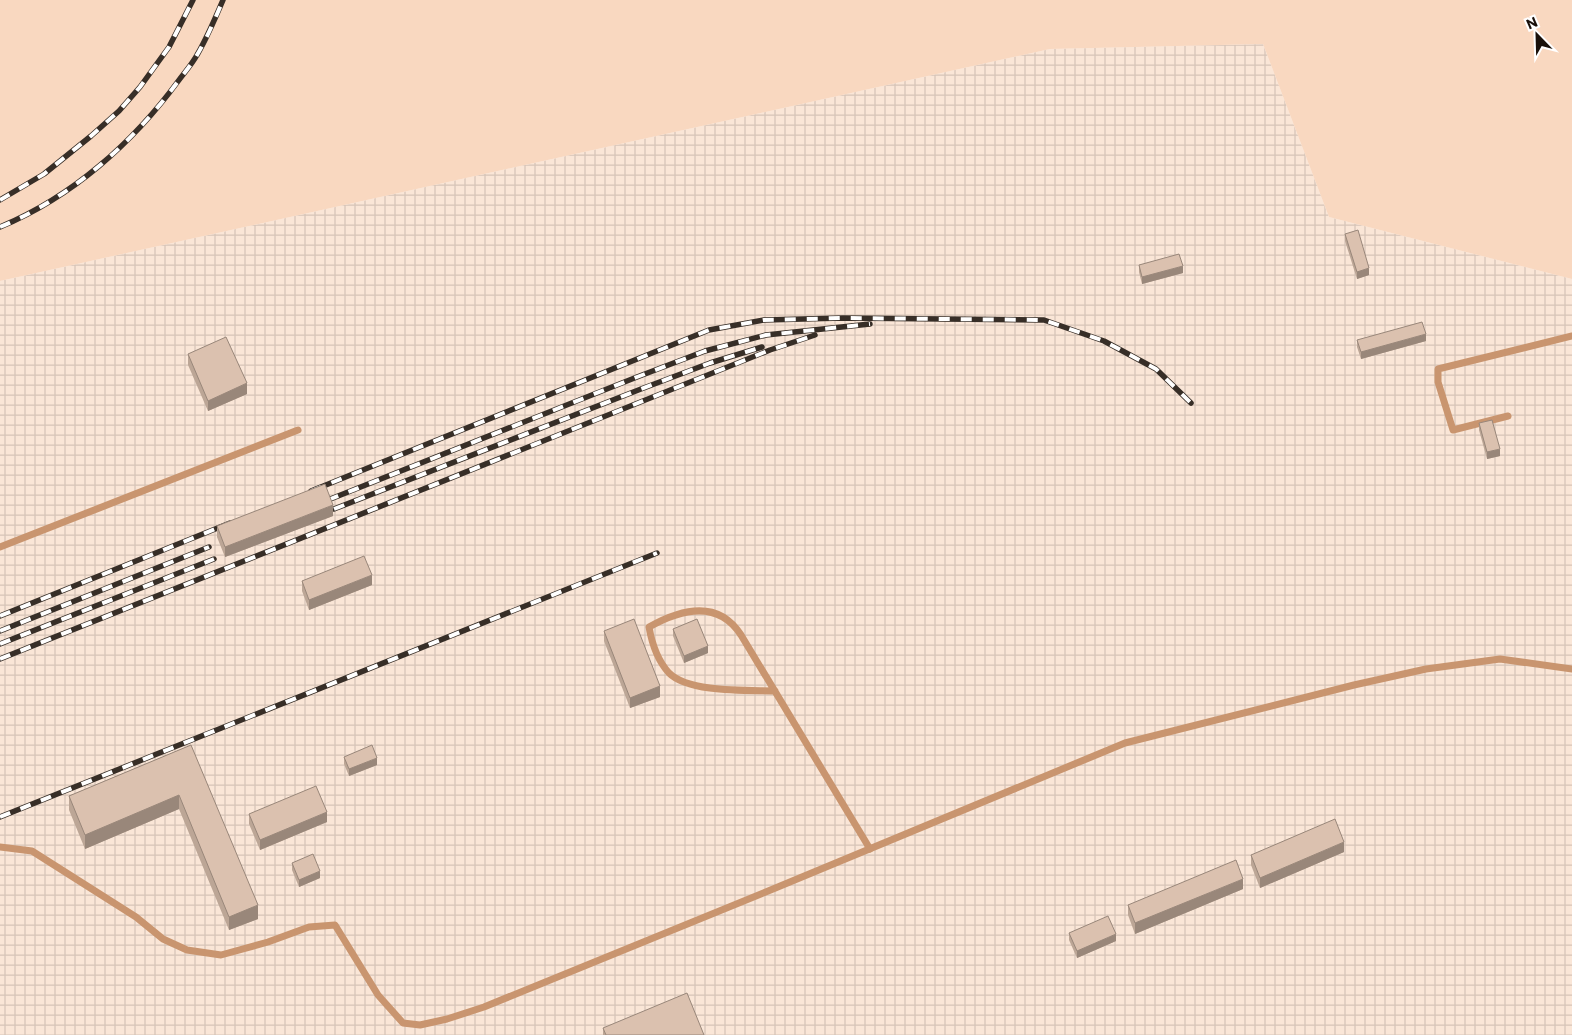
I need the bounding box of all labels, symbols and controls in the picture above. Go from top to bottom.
north arrow [1512,10,1562,60]
text: N [1524,13,1540,32]

